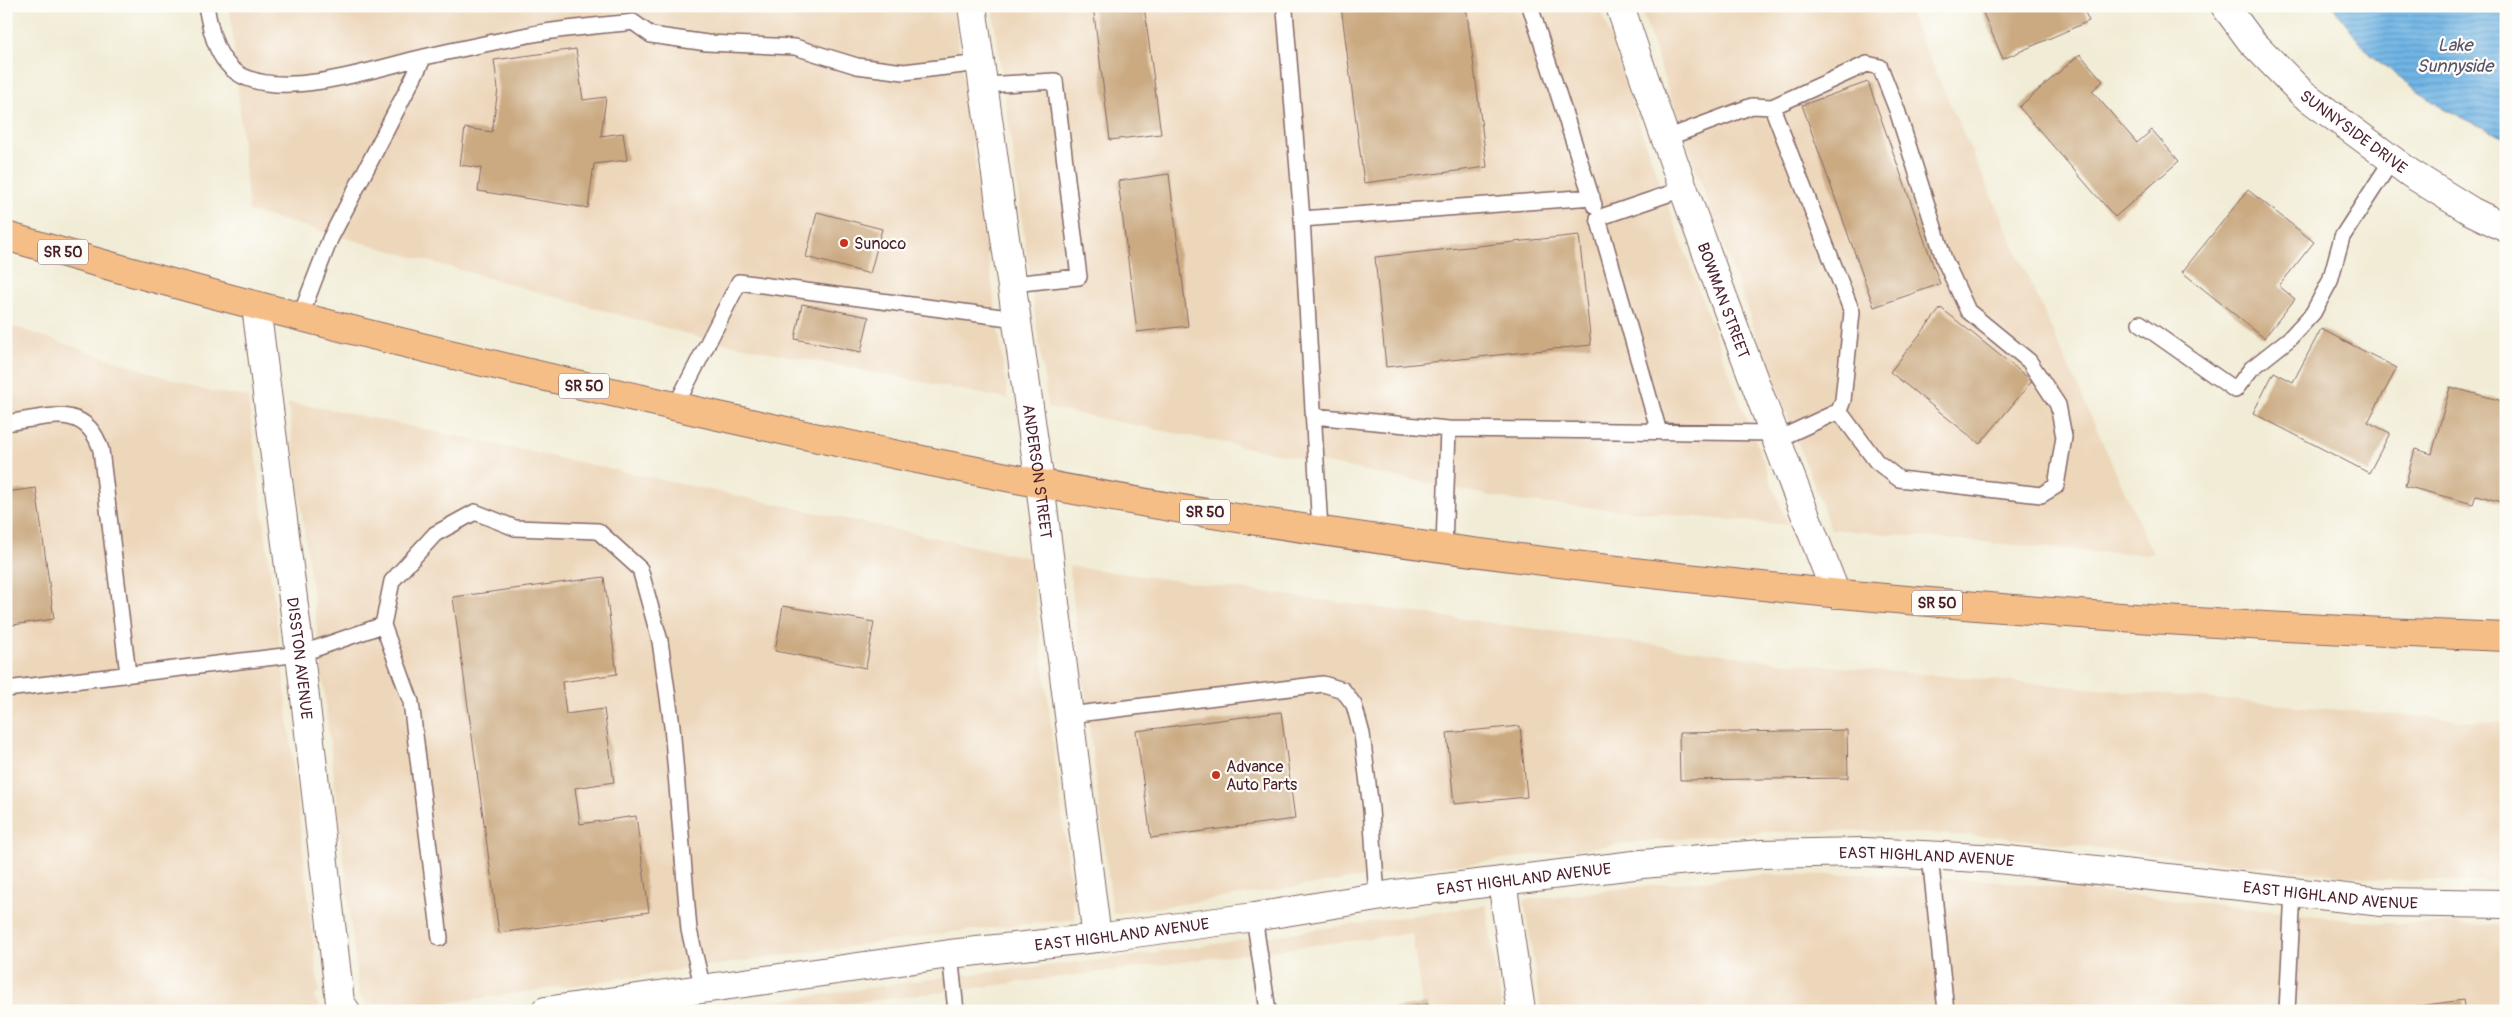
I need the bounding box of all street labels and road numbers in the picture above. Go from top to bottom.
street label: SUNNYSIDE DRIVE [2296,86,2411,178]
road number: SR 50 [38,240,88,264]
street label: BOWMAN STREET [1692,240,1754,361]
road number: SR 50 [559,374,609,398]
street label: ANDERSON STREET [1018,403,1056,540]
road number: SR 50 [1180,500,1230,524]
road number: SR 50 [1912,590,1962,616]
street label: DISSTON AVENUE [282,596,316,721]
street label: EAST HIGHLAND AVENUE [1839,843,2015,872]
street label: EAST HIGHLAND AVENUE [1436,859,1612,900]
street label: EAST HIGHLAND AVENUE [2242,877,2418,914]
street label: EAST HIGHLAND AVENUE [1034,914,1210,956]

